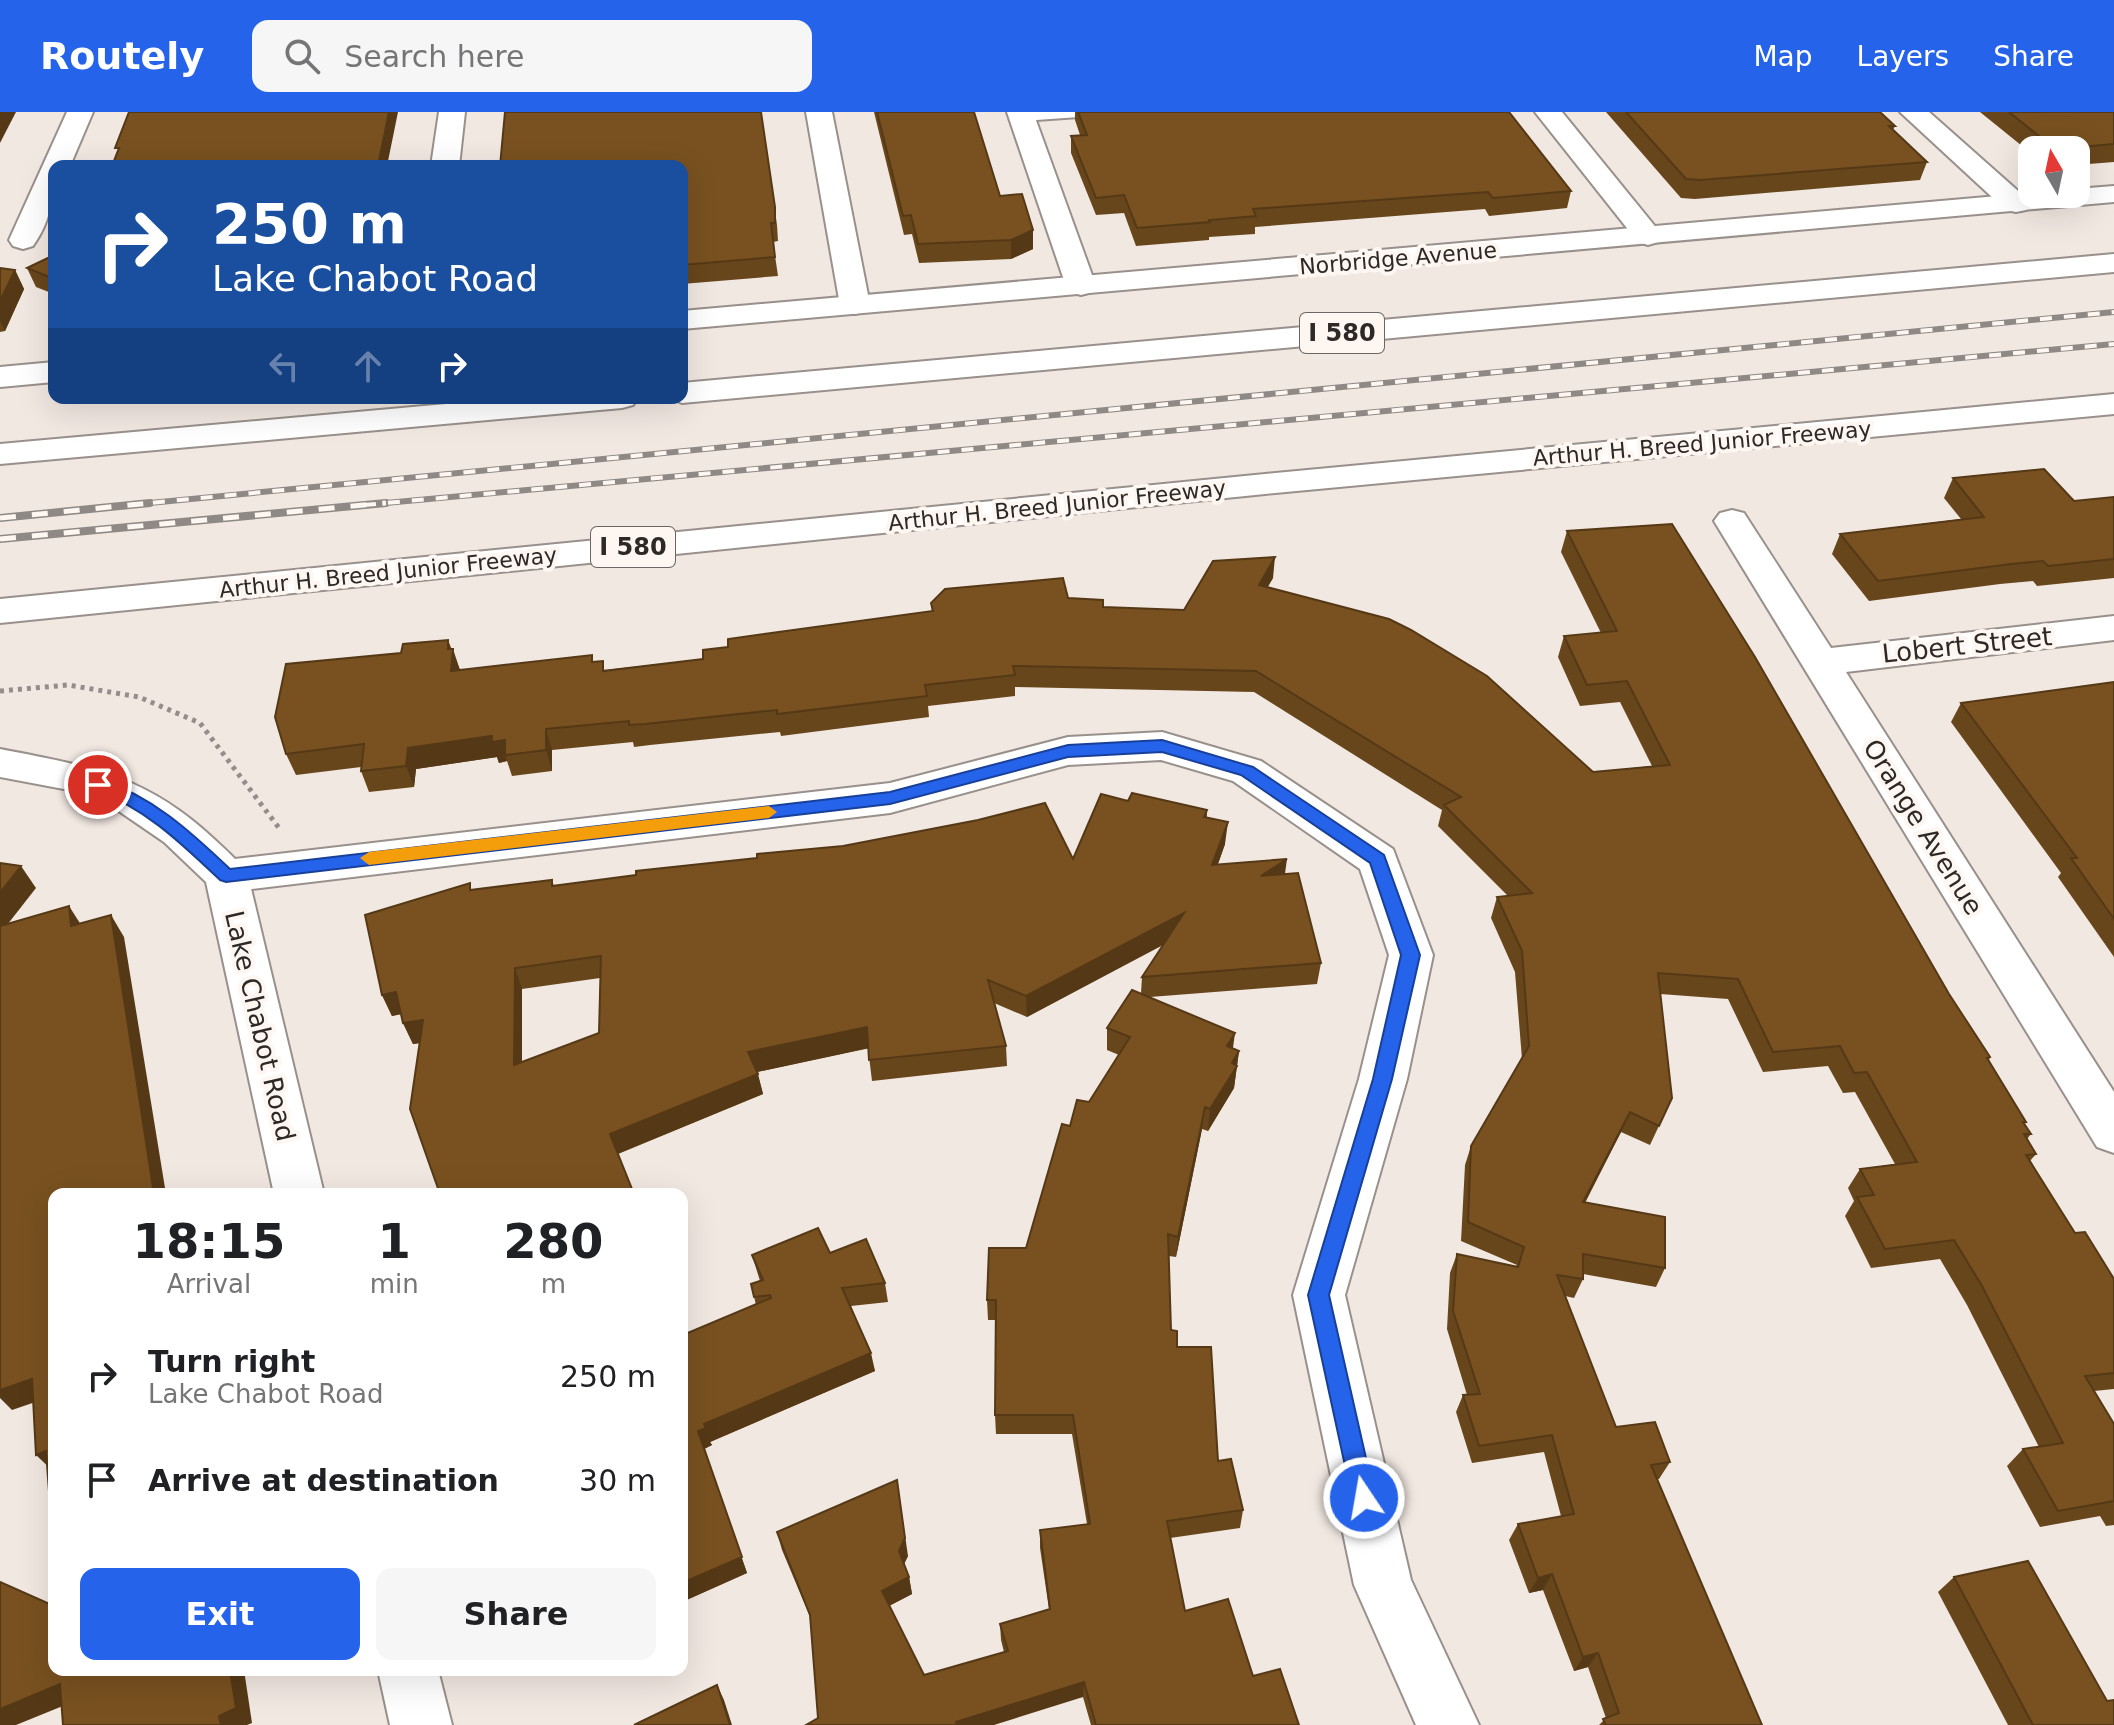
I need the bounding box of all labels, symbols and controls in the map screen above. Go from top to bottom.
search box [252,20,812,92]
text: Routely [40,34,204,78]
icon: search [280,34,324,78]
text: Search here [344,39,524,74]
text: Map [1753,40,1813,73]
text: Layers [1857,40,1949,73]
text: Share [1993,40,2074,73]
north arrow [2018,136,2090,208]
map controls [2018,136,2090,208]
text: 250 m [212,191,407,256]
icon: right [80,192,184,296]
street label: Norbridge Avenue [1298,237,1498,280]
text: Lake Chabot Road [212,258,538,299]
road number: I 580 [1300,313,1384,353]
icon: left [262,344,306,388]
icon: ahead [346,344,390,388]
icon: right [430,344,474,388]
street label: Arthur H. Breed Junior Freeway [1532,416,1872,471]
street label: Arthur H. Breed Junior Freeway [887,475,1227,536]
road number: I 580 [591,527,675,567]
street label: Arthur H. Breed Junior Freeway [218,542,558,603]
street label: Lobert Street [1881,621,2053,669]
street label: Orange Avenue [1857,734,1989,920]
pin [64,751,132,819]
icon: arrive [76,763,120,807]
street label: Lake Chabot Road [219,908,301,1144]
text: 18:15 [132,1213,285,1269]
text: 1 [378,1213,411,1269]
text: 280 [503,1213,603,1269]
text: Arrival [167,1269,251,1299]
text: min [370,1269,419,1299]
text: m [541,1269,566,1299]
text: Turn right [148,1344,315,1379]
icon: right [80,1354,124,1398]
text: 250 m [560,1359,656,1394]
text: Lake Chabot Road [148,1379,384,1409]
position arrow [1322,1456,1406,1540]
icon: arrive [80,1458,124,1502]
text: Arrive at destination [148,1463,499,1498]
text: 30 m [579,1463,656,1498]
button: Exit [80,1568,360,1660]
button: Share [376,1568,656,1660]

